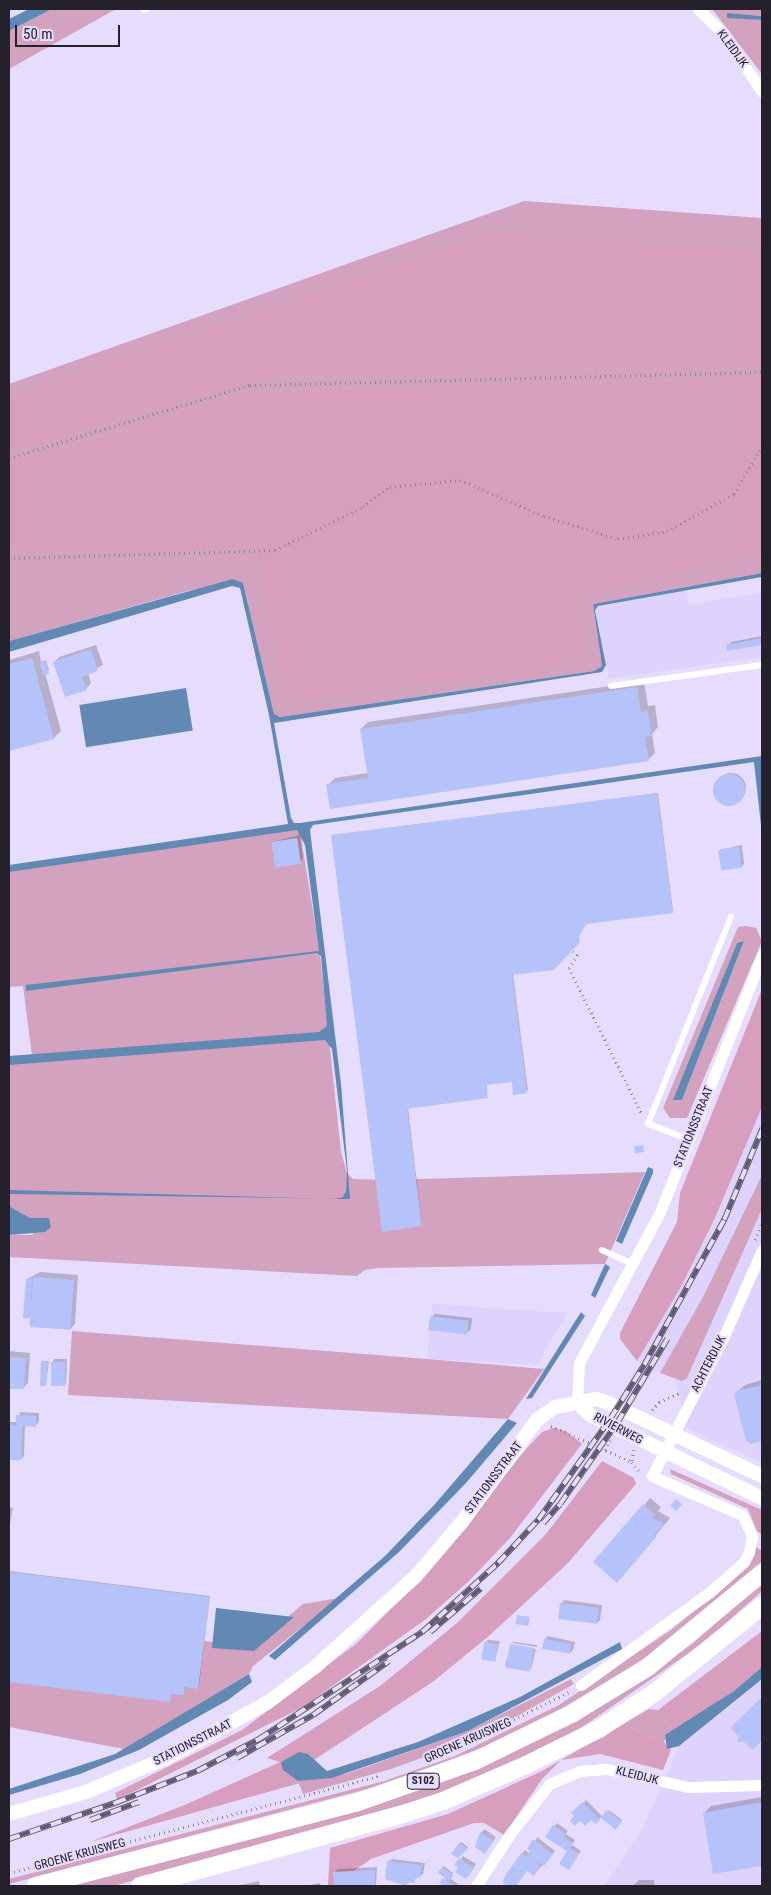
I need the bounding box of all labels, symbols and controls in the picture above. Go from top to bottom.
scale bar [18,15,122,47]
text: 50 m [23,25,53,43]
street label: KLEIDIJK [713,27,751,71]
street label: STATIONSSTRAAT [671,1084,717,1170]
street label: ACHTERDIJK [689,1333,729,1395]
street label: RIVIERWEG [591,1410,645,1448]
street label: STATIONSSTRAAT [462,1439,526,1517]
street label: GROENE KRUISWEG [422,1715,514,1767]
street label: STATIONSSTRAAT [151,1717,235,1769]
street label: KLEIDIJK [614,1764,660,1788]
road number: S102 [406,1772,440,1790]
street label: GROENE KRUISWEG [33,1836,127,1874]

